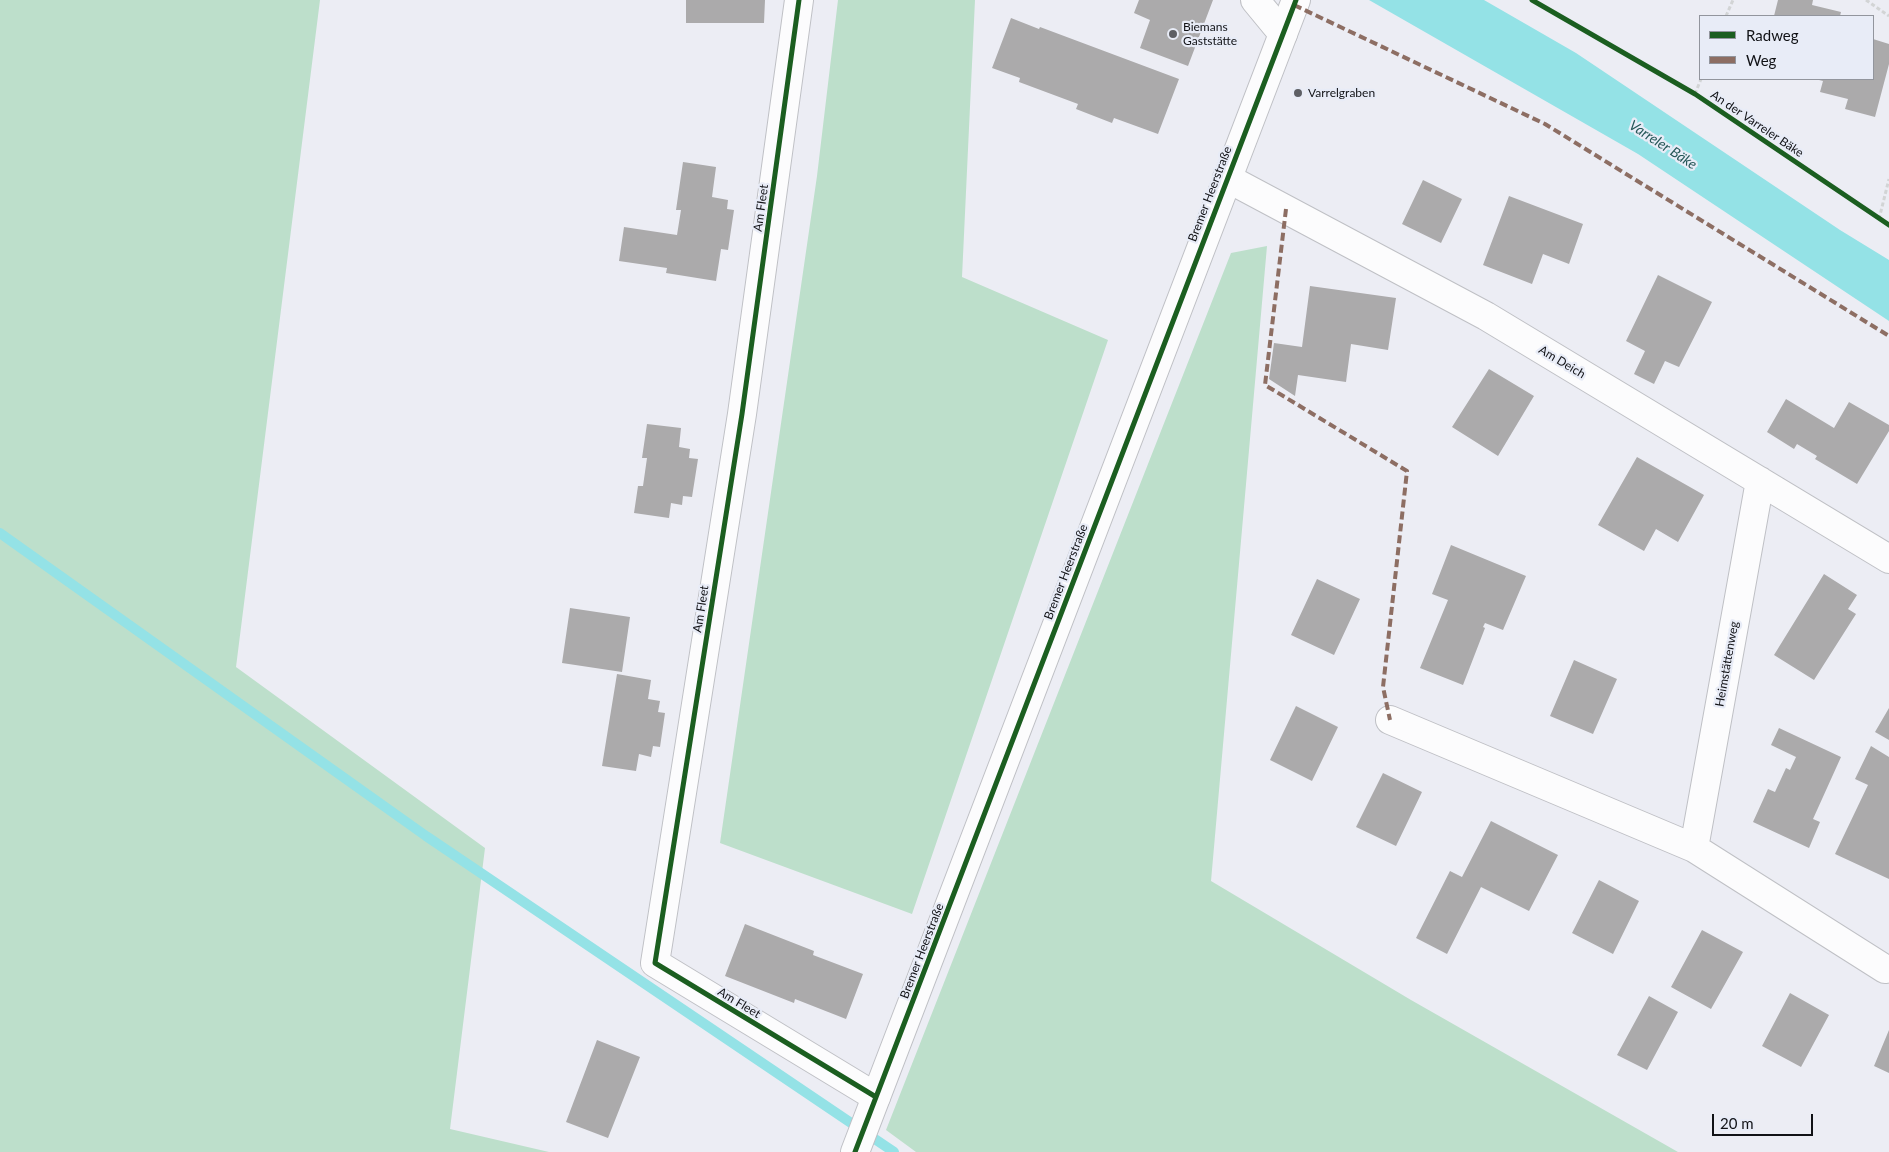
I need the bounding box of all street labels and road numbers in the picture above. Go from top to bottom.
street label: An der Varreler Bäke [1708,88,1806,160]
street label: Bremer Heerstraße [1185,144,1235,244]
street label: Am Fleet [751,183,771,233]
street label: Am Deich [1536,343,1588,381]
street label: Bremer Heerstraße [1041,522,1091,622]
street label: Am Fleet [690,584,712,634]
street label: Heimstättenweg [1712,620,1742,708]
street label: Bremer Heerstraße [897,901,947,1001]
street label: Am Fleet [715,985,763,1021]

